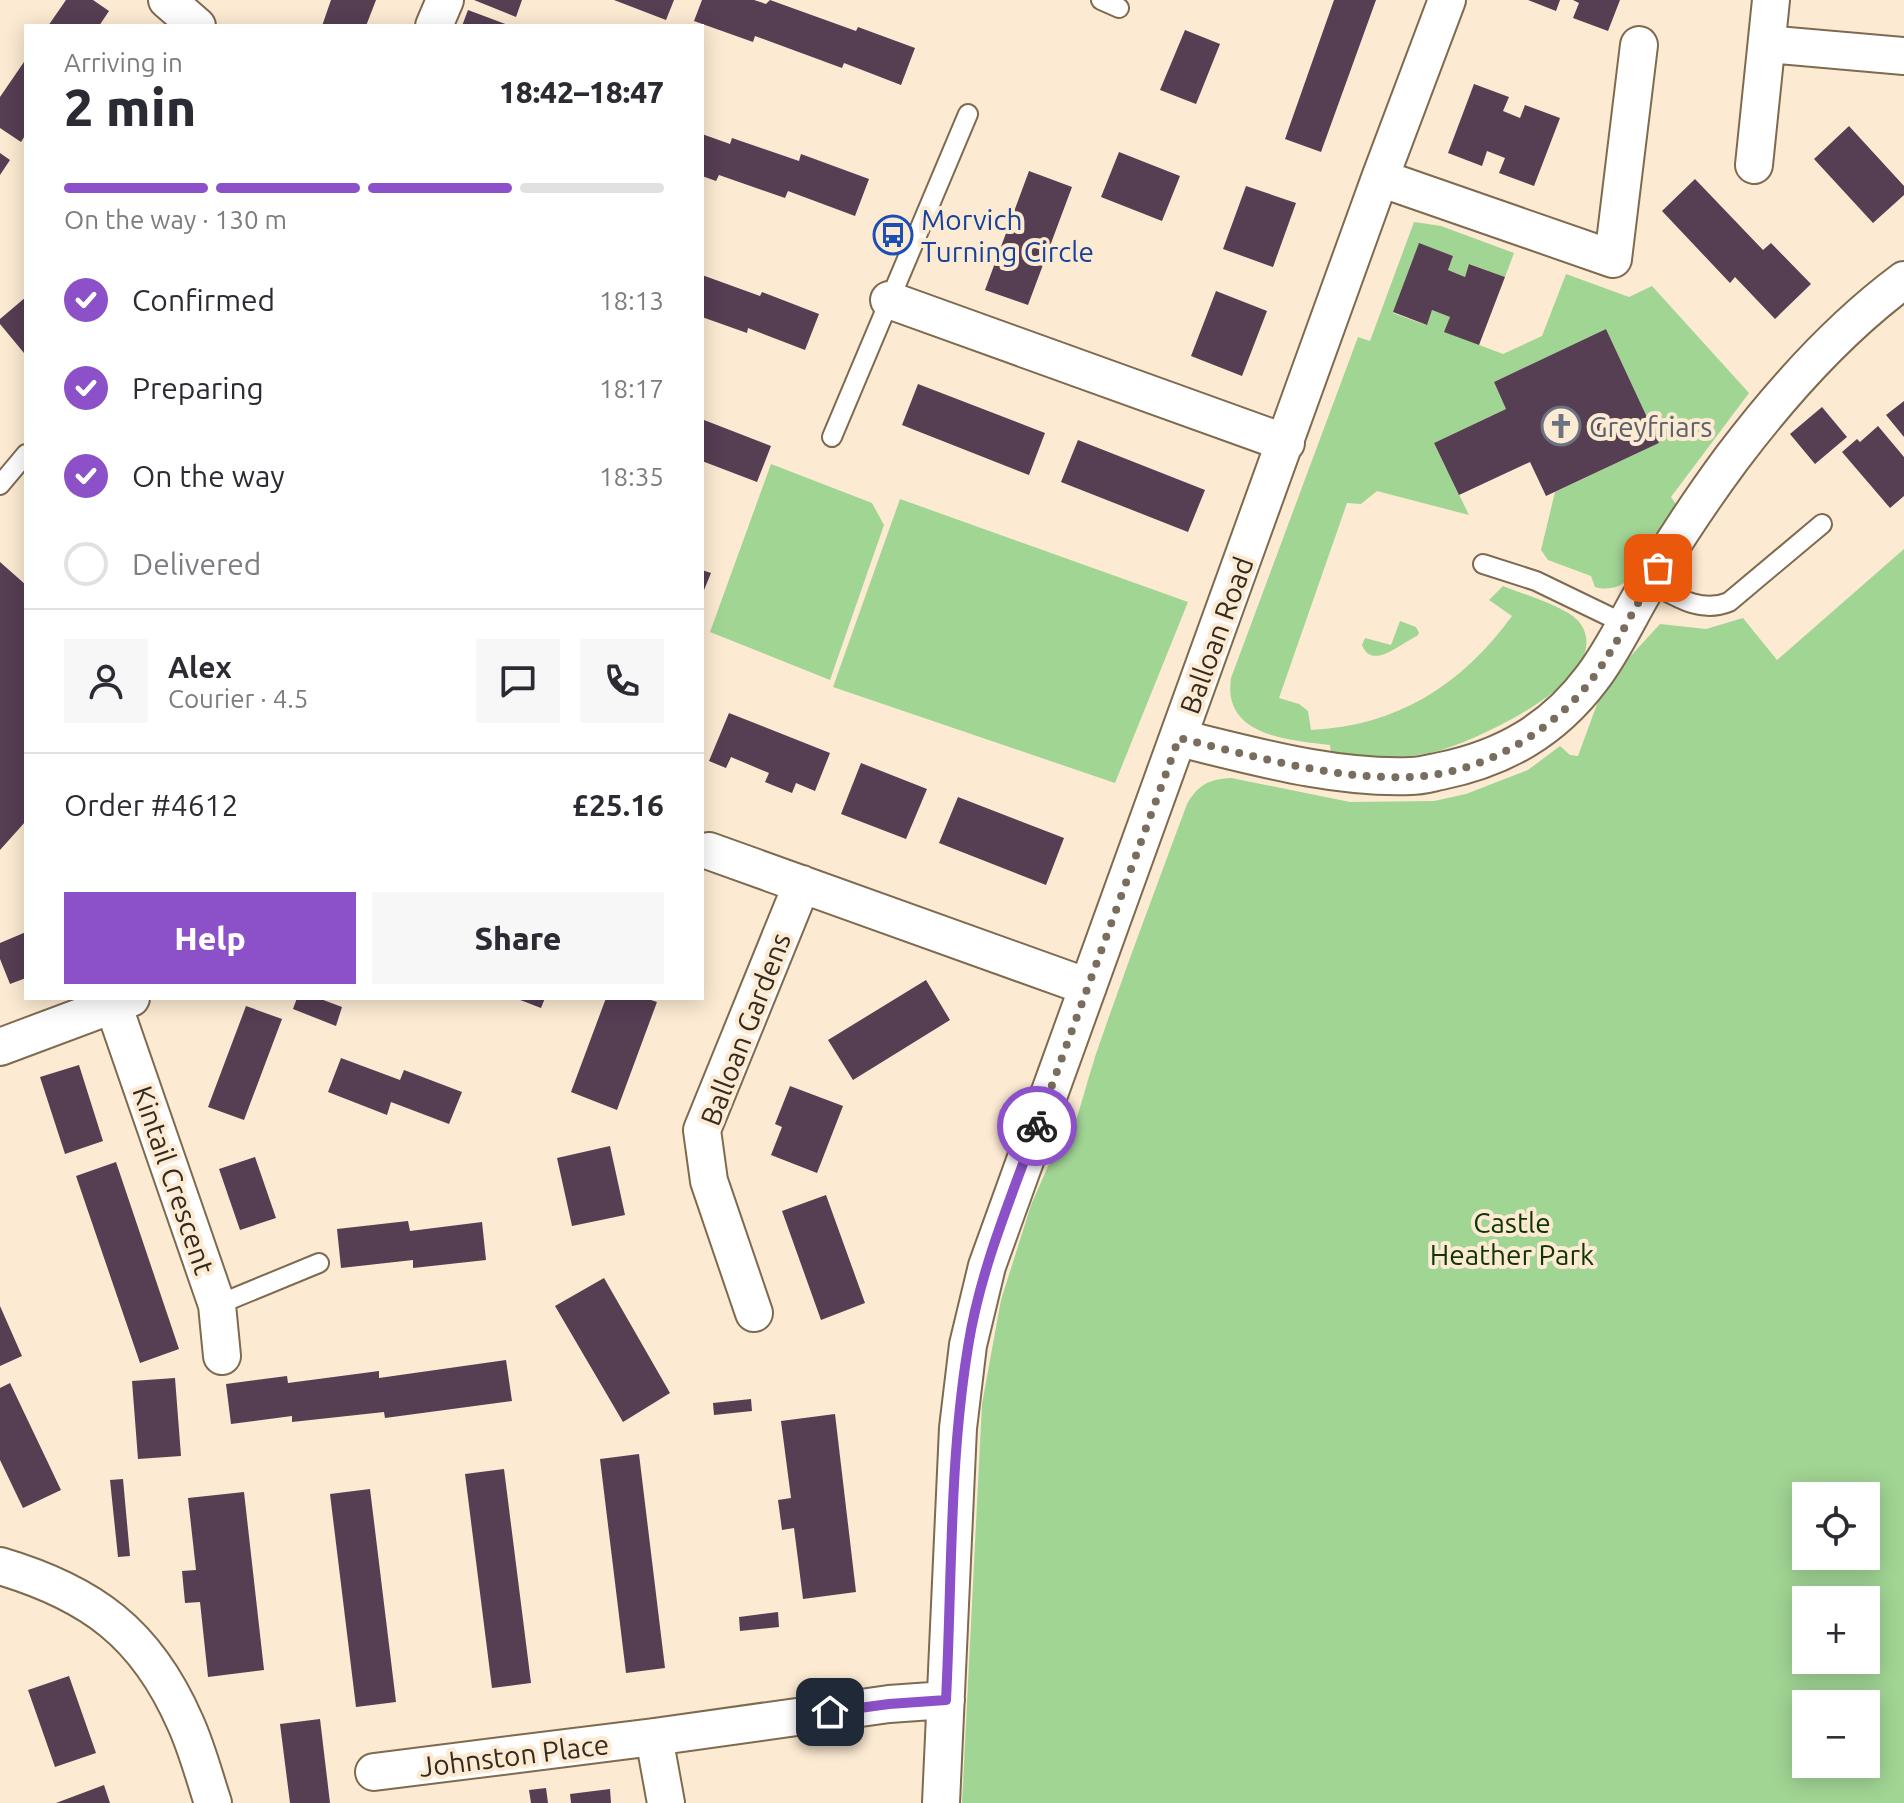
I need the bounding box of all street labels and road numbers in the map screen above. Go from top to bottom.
street label: Balloan Road [1173,552,1259,718]
street label: Balloan Gardens [694,928,796,1130]
street label: Kintail Crescent [127,1082,221,1278]
street label: Johnston Place [417,1728,611,1782]

